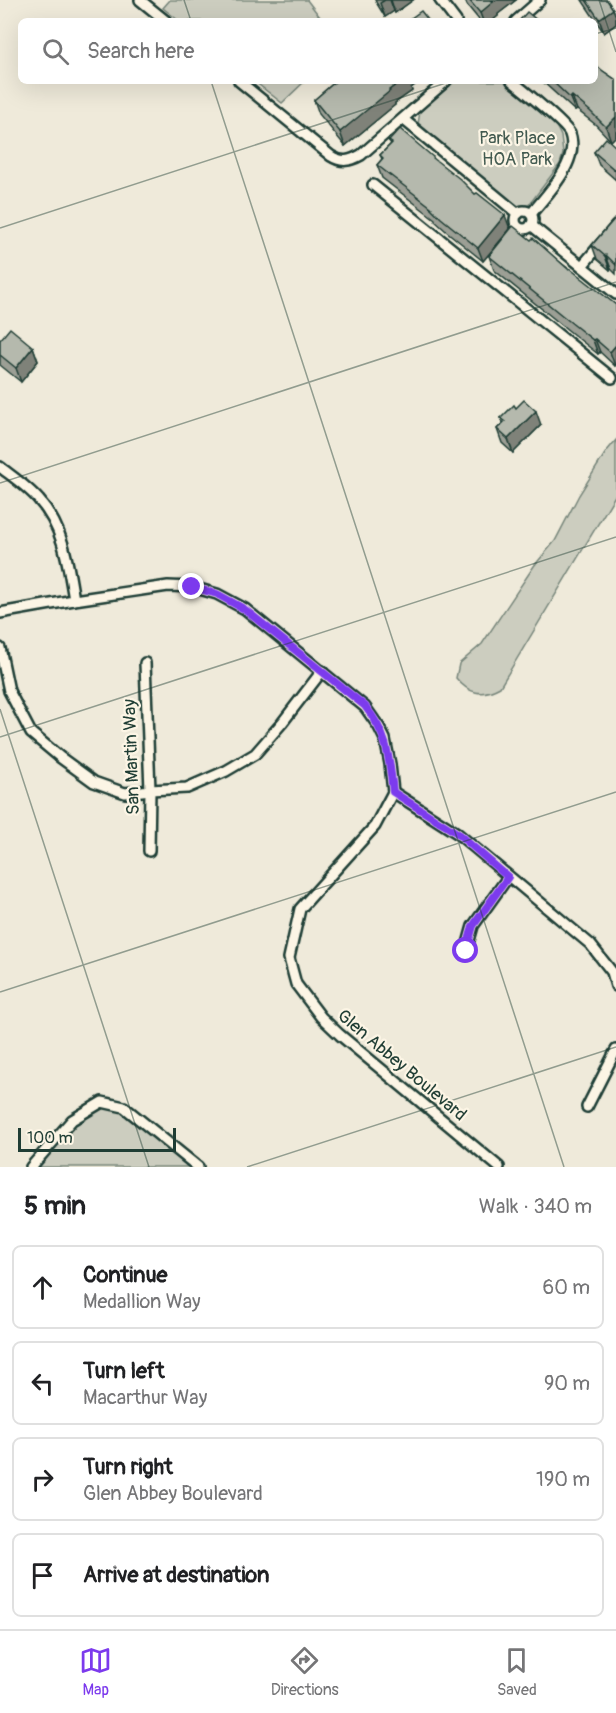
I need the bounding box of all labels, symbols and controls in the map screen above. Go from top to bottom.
search box [18,18,598,84]
icon: search [39,35,72,68]
text: Search here [87,37,194,65]
park label: Park Place HOA Park [479,127,555,171]
route end [178,573,204,599]
street label: San Martin Way [118,698,145,815]
route start [452,937,478,963]
street label: Glen Abbey Boulevard [332,1005,471,1126]
scale bar [18,1125,176,1152]
text: 100 m [27,1128,73,1148]
text: 5 min [24,1190,86,1222]
text: Walk · 340 m [479,1194,592,1219]
text: Continue [83,1261,167,1289]
icon: ahead [26,1271,59,1304]
text: 60 m [543,1275,590,1300]
text: Medallion Way [83,1289,201,1314]
text: Turn left [83,1357,165,1385]
icon: left [26,1367,59,1400]
text: 90 m [544,1371,590,1396]
text: Macarthur Way [83,1385,207,1410]
text: Turn right [83,1453,173,1481]
icon: right [26,1463,59,1496]
text: 190 m [536,1467,590,1492]
text: Glen Abbey Boulevard [83,1481,263,1506]
icon: arrive [26,1559,59,1592]
text: Arrive at destination [83,1561,269,1589]
tab: Map [79,1644,112,1700]
tab: Directions [271,1644,339,1700]
tab: Saved [497,1644,537,1700]

